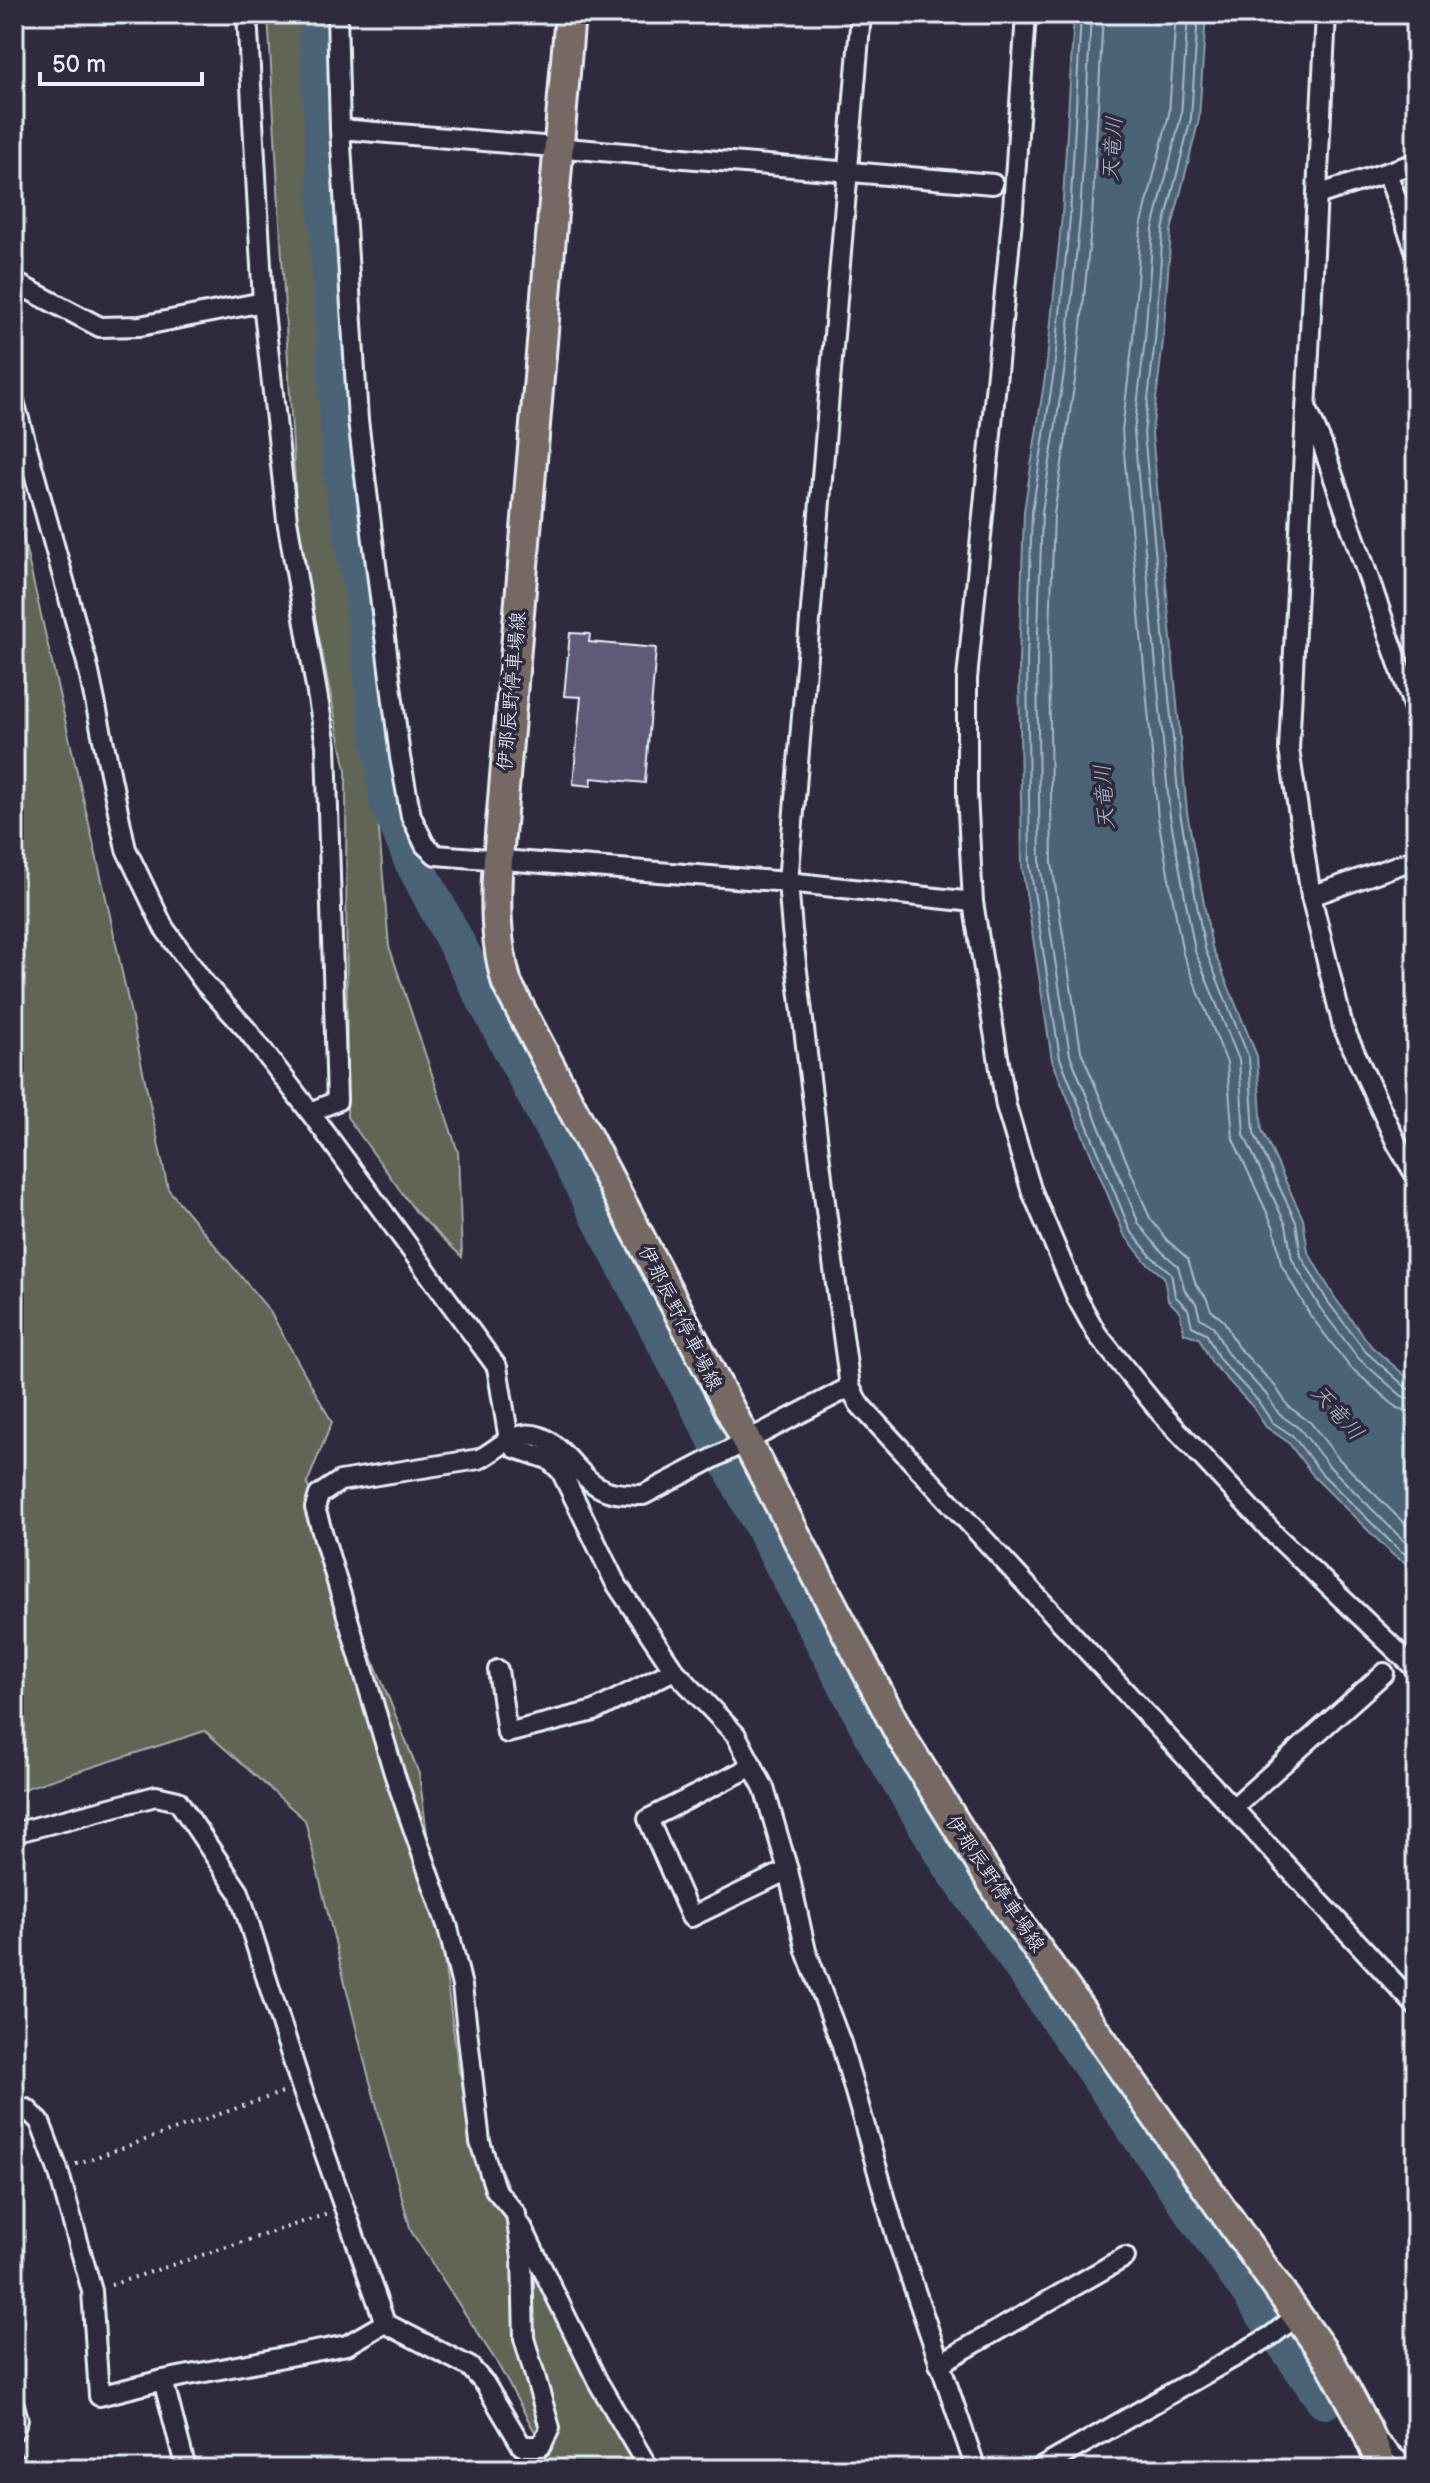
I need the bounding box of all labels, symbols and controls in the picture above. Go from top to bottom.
scale bar [40,36,202,86]
text: 50 m [52,50,106,79]
water label: 天竜川 [1097,115,1129,183]
street label: 伊那辰野停車場線 [493,610,531,772]
water label: 天竜川 [1089,763,1121,831]
street label: 伊那辰野停車場線 [633,1241,727,1395]
water label: 天竜川 [1305,1379,1369,1447]
street label: 伊那辰野停車場線 [940,1811,1050,1957]

